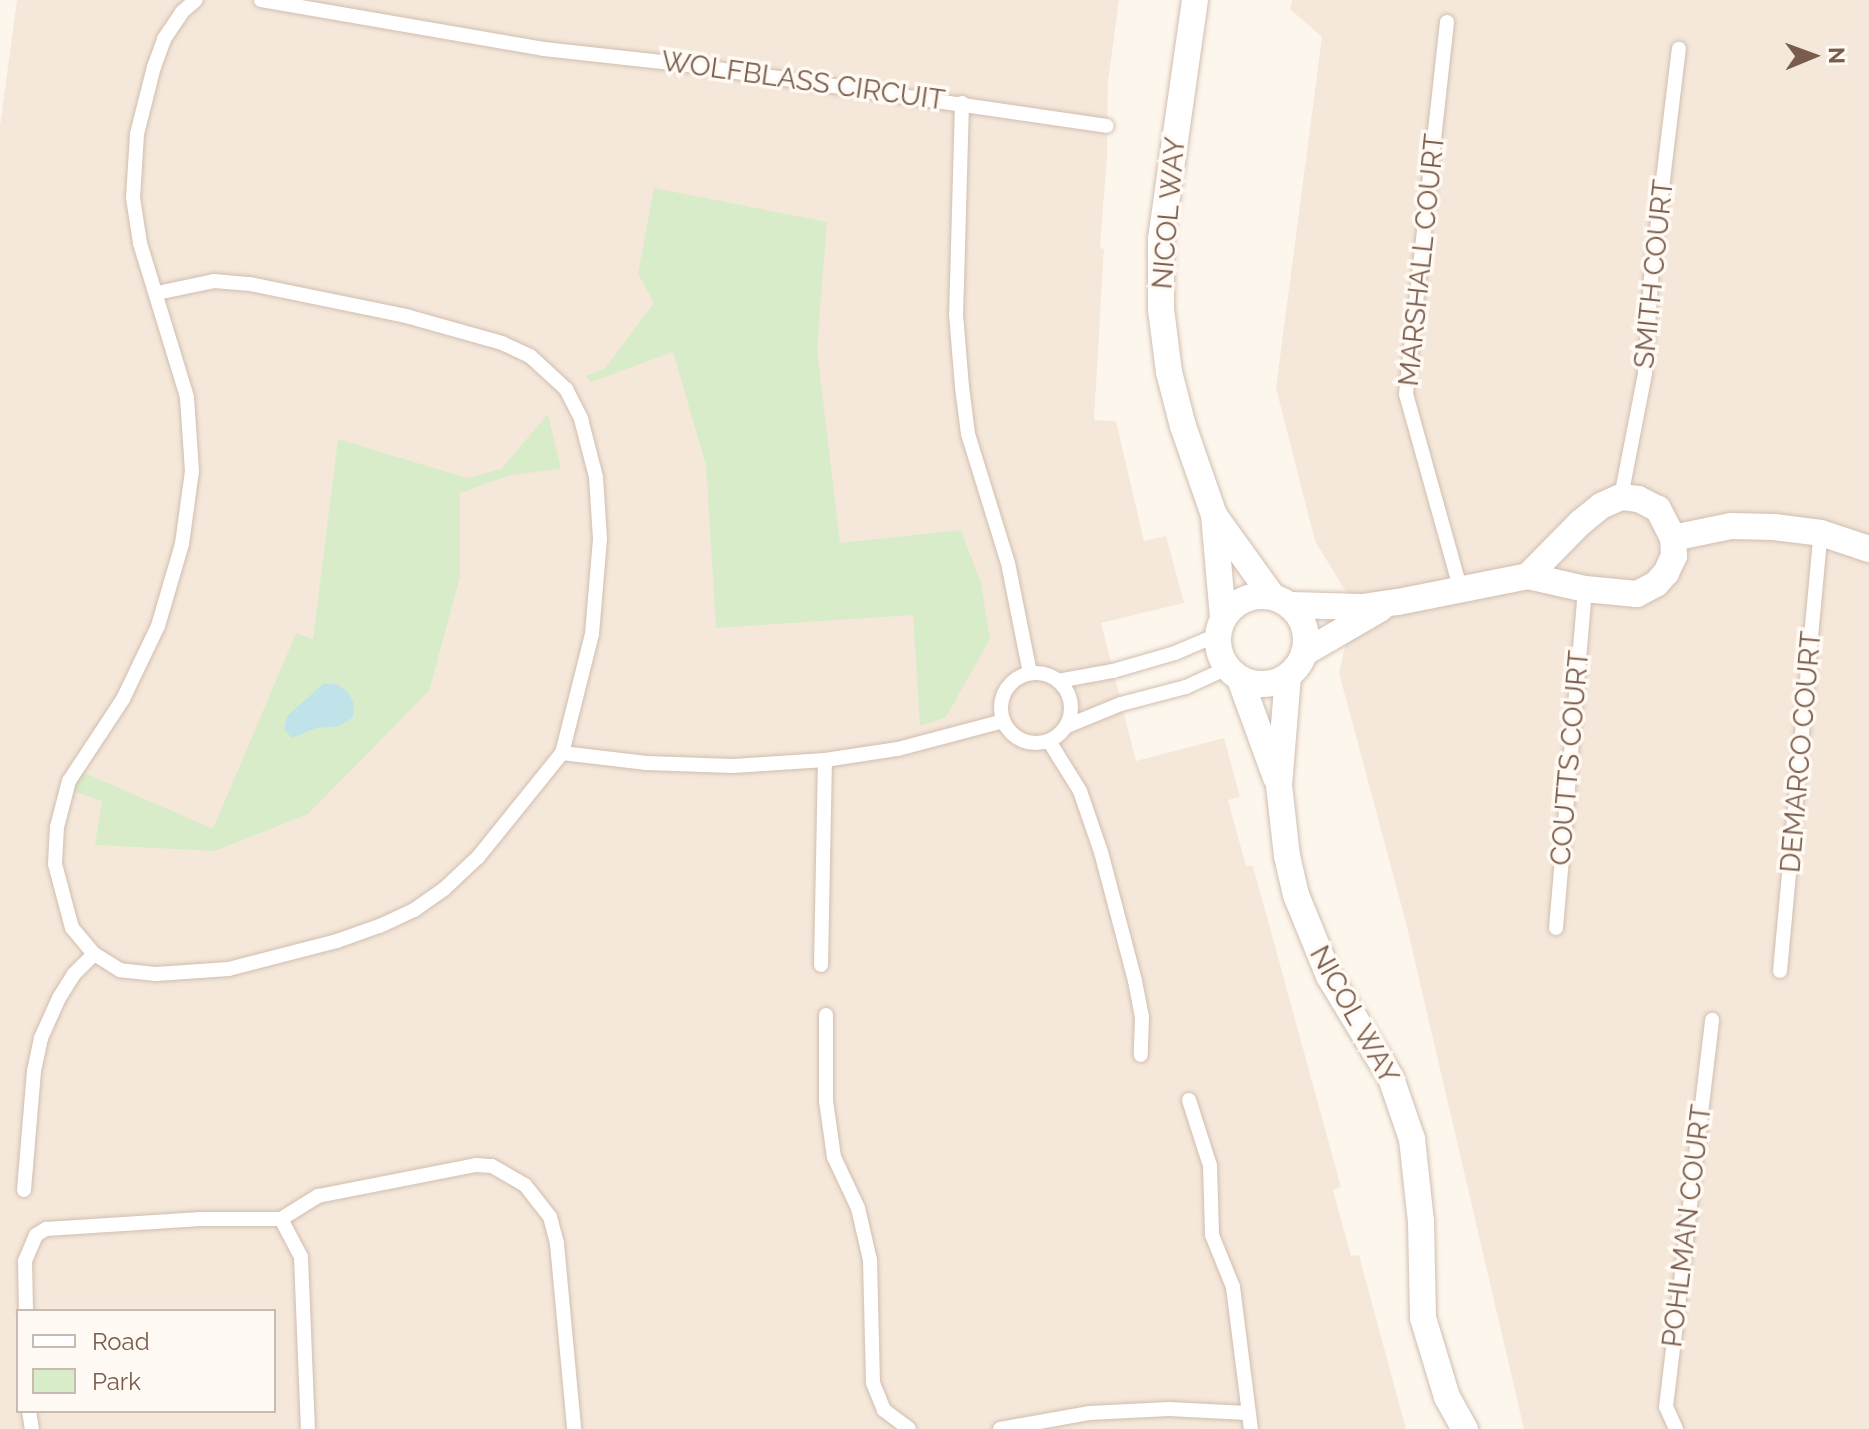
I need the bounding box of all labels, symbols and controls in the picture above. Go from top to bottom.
north arrow [1773,16,1853,96]
street label: WOLFBLASS CIRCUIT [659,44,947,118]
text: N [1824,47,1850,64]
street label: MARSHALL COURT [1392,132,1452,388]
street label: NICOL WAY [1146,135,1192,291]
street label: SMITH COURT [1627,178,1681,370]
street label: DEMARCO COURT [1774,630,1828,874]
street label: COUTTS COURT [1544,649,1596,867]
street label: NICOL WAY [1302,939,1406,1091]
street label: POHLMAN COURT [1655,1103,1719,1349]
legend [16,1309,276,1413]
text: Road [92,1327,150,1356]
text: Park [92,1367,141,1396]

